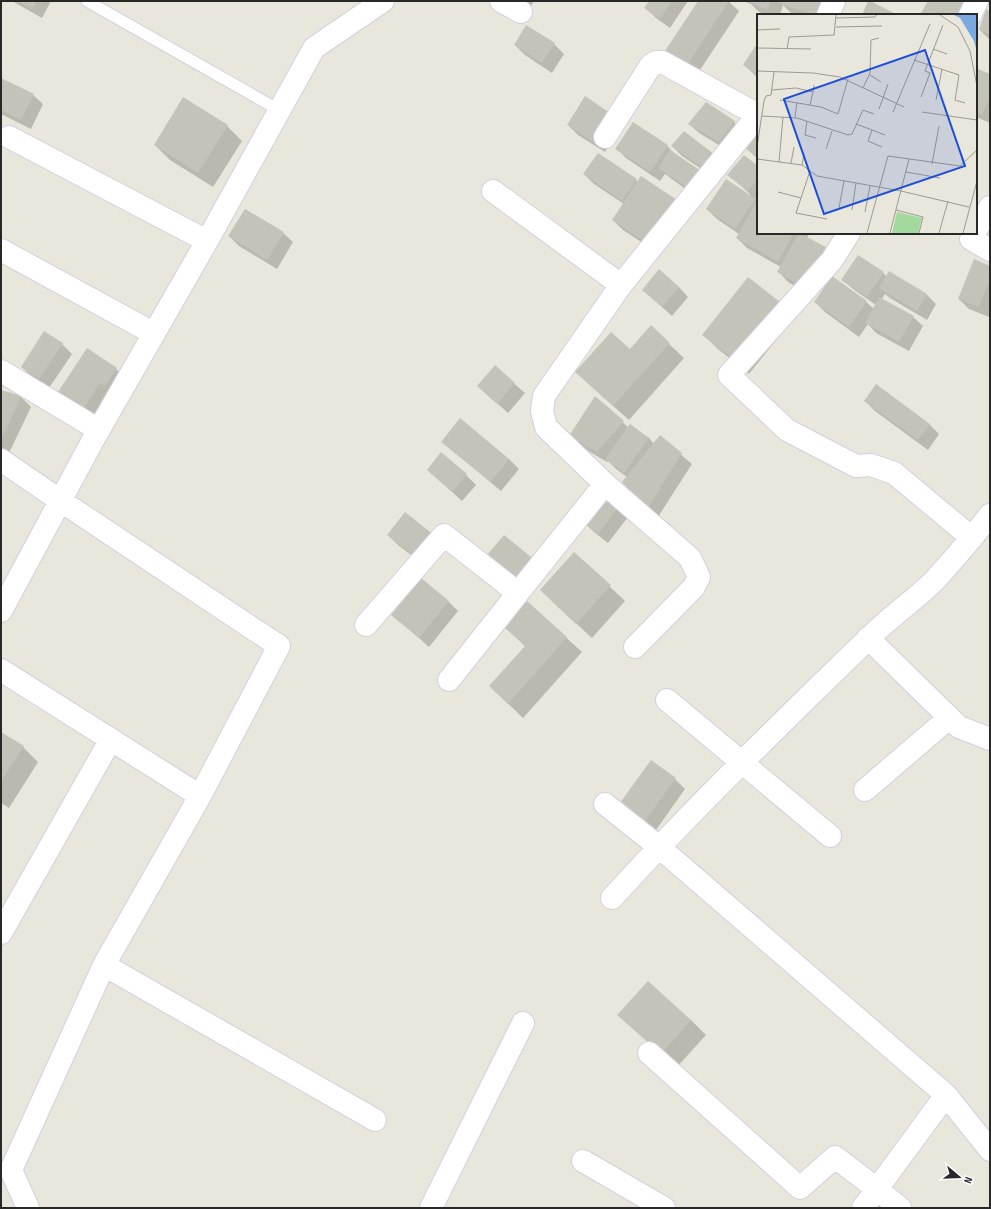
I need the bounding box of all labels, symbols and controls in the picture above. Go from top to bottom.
inset map [757,14,977,234]
north arrow [939,1157,979,1197]
text: N [961,1175,975,1185]

